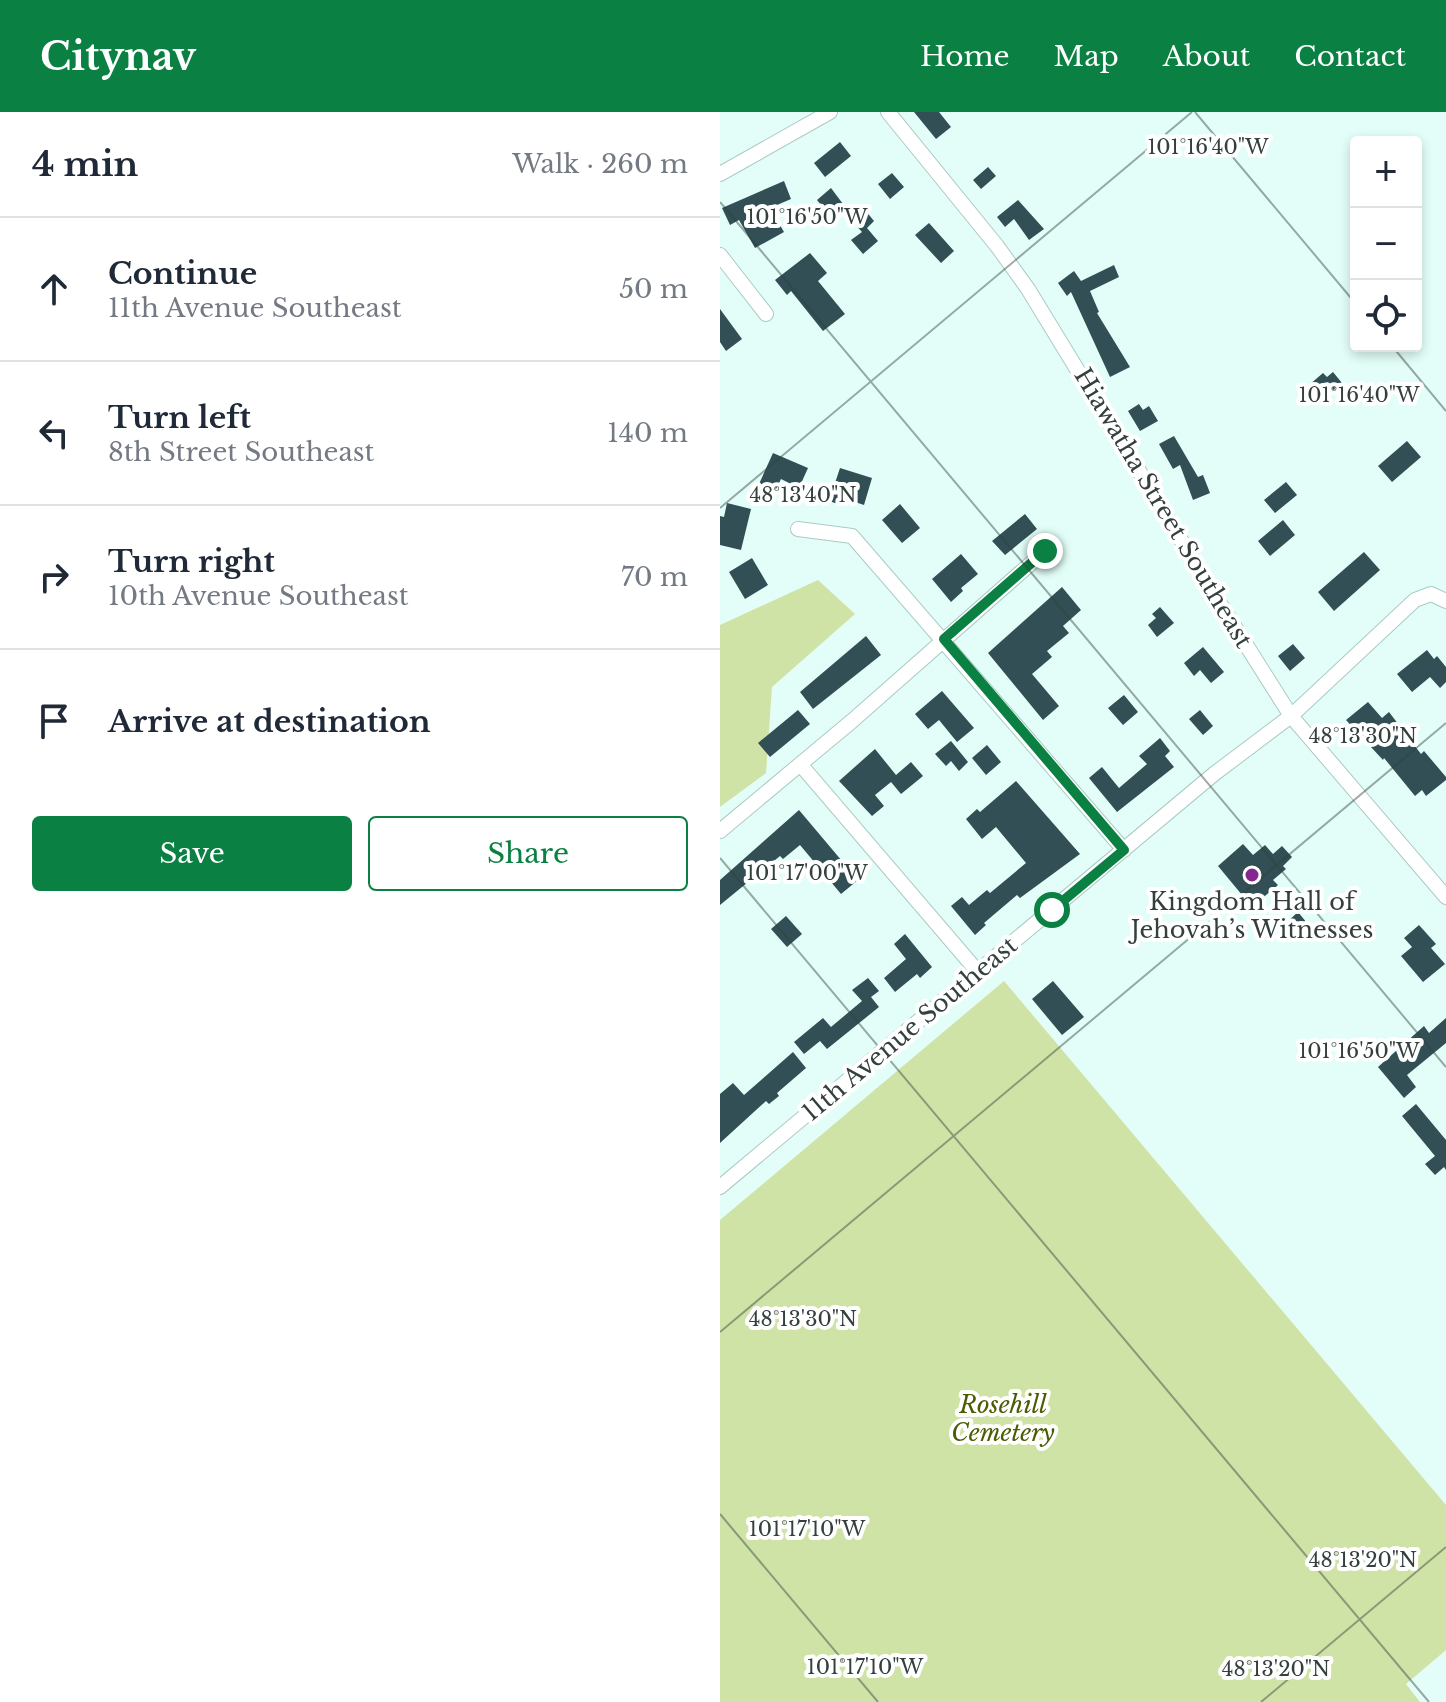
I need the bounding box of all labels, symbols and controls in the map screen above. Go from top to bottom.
text: Citynav [40,33,196,80]
text: Home [920,39,1010,74]
text: Map [1054,39,1119,74]
text: About [1163,39,1250,74]
text: Contact [1294,39,1406,74]
text: 101°16'40"W [1147,135,1269,159]
map controls [1350,136,1422,352]
button: + [1350,136,1422,208]
text: 4 min [32,143,138,185]
text: Walk · 260 m [512,148,688,180]
text: 101°16'50"W [746,205,868,229]
button: − [1350,208,1422,280]
text: Continue [108,255,257,292]
icon: ahead [32,267,76,311]
text: 50 m [619,273,688,305]
button: locate [1350,280,1422,352]
text: 11th Avenue Southeast [108,292,402,324]
street label: Hiawatha Street Southeast [1068,363,1259,653]
text: 101°16'40"W [1298,383,1420,407]
text: Turn left [108,399,251,436]
icon: left [32,411,76,455]
text: 140 m [607,417,688,449]
text: 8th Street Southeast [108,436,374,468]
text: 48°13'40"N [750,483,856,507]
route end [1027,533,1063,569]
text: Turn right [108,543,275,580]
icon: right [32,555,76,599]
text: 70 m [621,561,688,593]
text: 10th Avenue Southeast [108,580,409,612]
icon: arrive [32,699,76,743]
text: Arrive at destination [108,703,431,740]
text: 48°13'30"N [1309,724,1417,748]
button: Save [32,816,352,891]
button: Share [368,816,688,891]
text: 101°17'00"W [746,861,868,885]
marker: Kingdom Hall of Jehovah’s Witnesses [1243,866,1261,884]
place label: Kingdom Hall of Jehovah’s Witnesses [1128,887,1373,944]
route start [1034,892,1070,928]
street label: 11th Avenue Southeast [797,930,1023,1127]
text: 101°16'50"W [1298,1039,1420,1063]
text: 48°13'30"N [749,1307,857,1331]
park label: Rosehill Cemetery [951,1390,1055,1447]
text: 101°17'10"W [749,1517,866,1541]
text: 48°13'20"N [1309,1548,1417,1572]
text: 101°17'10"W [807,1655,924,1679]
text: 48°13'20"N [1222,1657,1330,1681]

